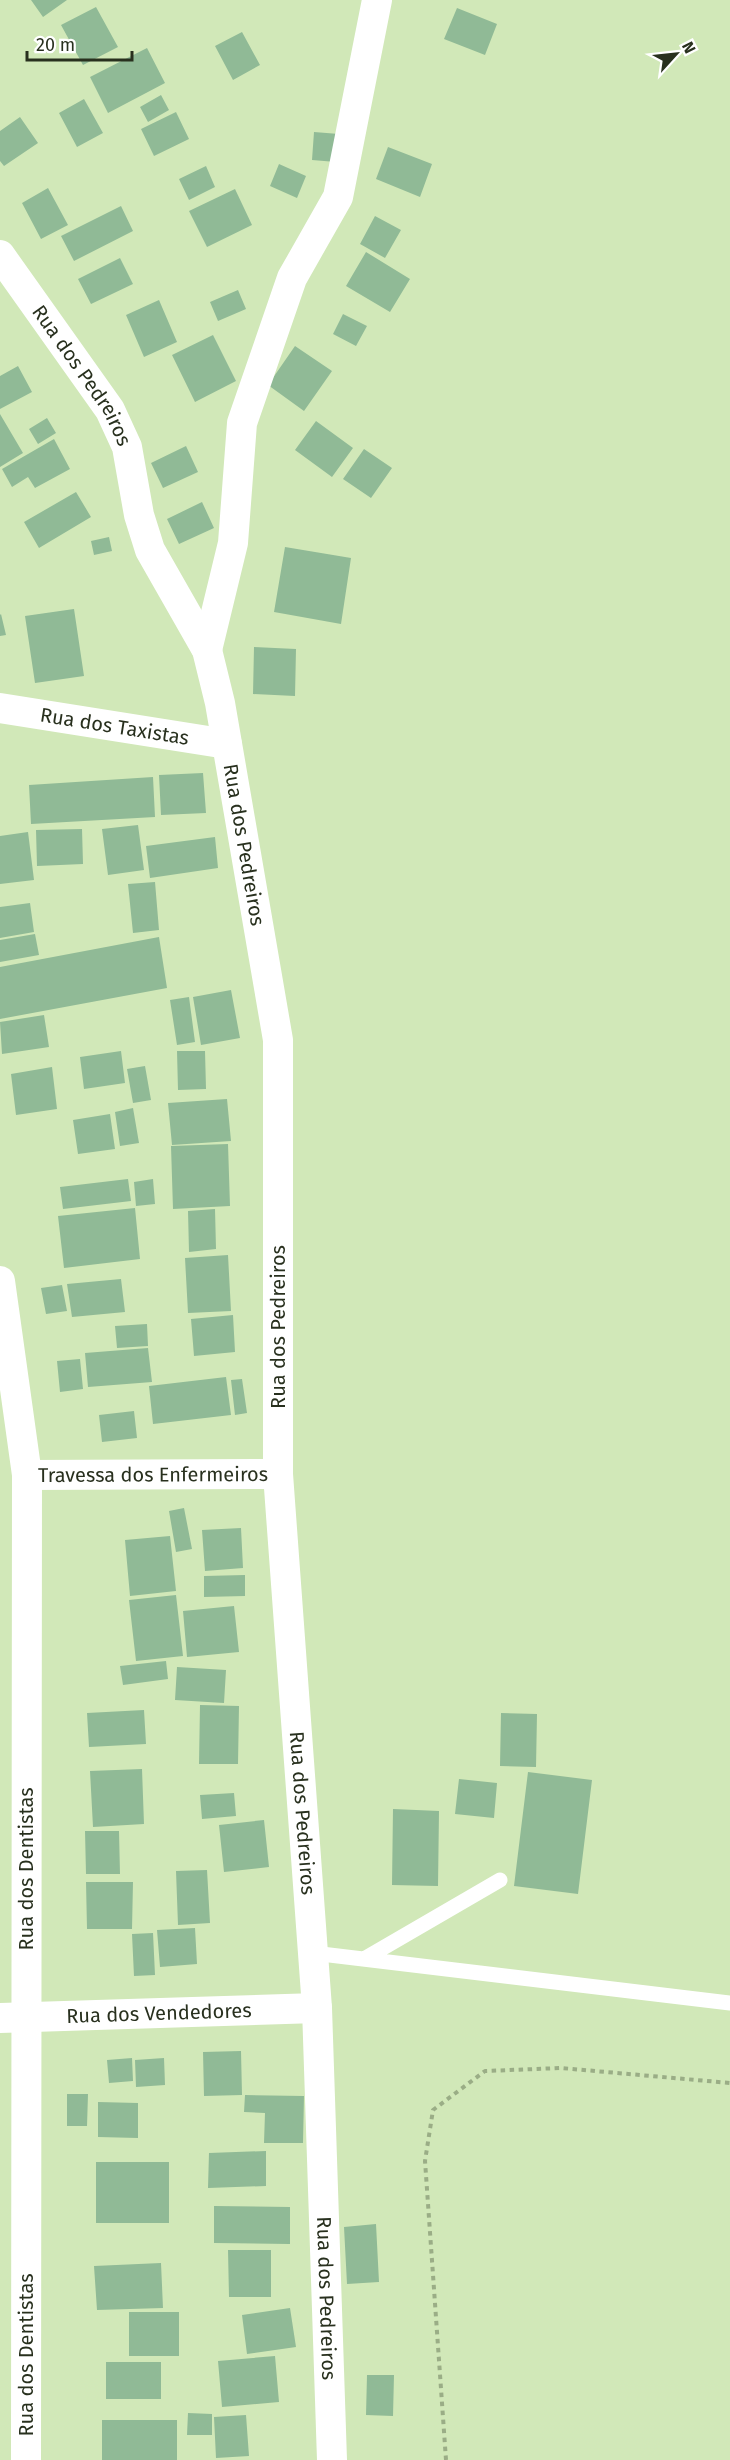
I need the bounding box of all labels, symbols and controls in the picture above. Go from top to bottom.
scale bar [27,24,132,62]
north arrow [646,24,706,84]
text: 20 m [36,34,75,56]
text: N [678,38,700,56]
street label: Rua dos Pedreiros [27,300,137,449]
street label: Rua dos Taxistas [38,703,191,750]
street label: Rua dos Pedreiros [219,762,270,928]
street label: Rua dos Pedreiros [266,1245,290,1409]
street label: Travessa dos Enfermeiros [38,1462,268,1487]
street label: Rua dos Pedreiros [285,1730,321,1896]
street label: Rua dos Dentistas [14,1788,38,1951]
street label: Rua dos Vendedores [66,1998,252,2028]
street label: Rua dos Pedreiros [312,2216,341,2381]
street label: Rua dos Dentistas [14,2274,38,2437]

